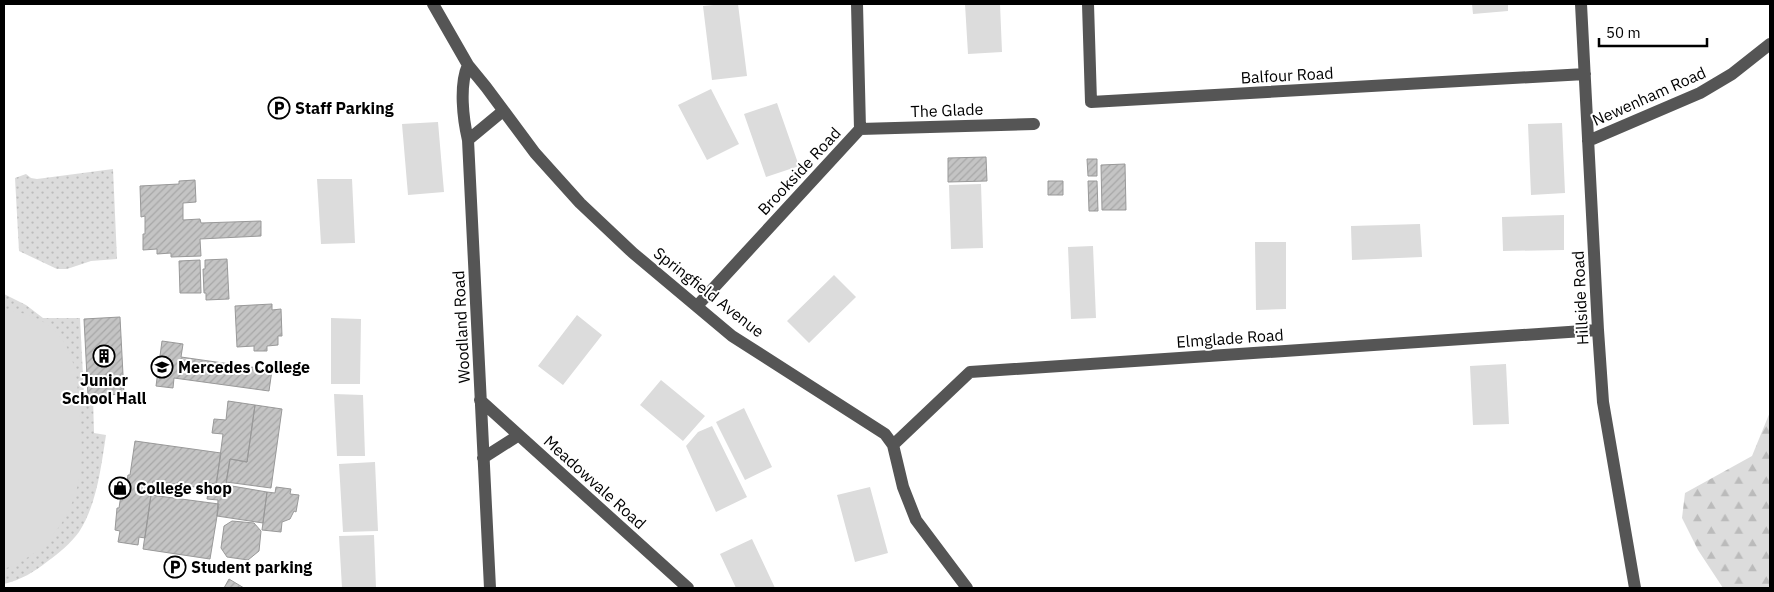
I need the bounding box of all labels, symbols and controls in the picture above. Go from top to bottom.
scale bar [1599,15,1706,47]
text: 50 m [1606,23,1641,42]
street label: Newenham Road [1589,62,1709,130]
street label: Balfour Road [1240,63,1334,87]
parking icon: Staff Parking [267,96,291,120]
place label: Staff Parking [295,98,394,118]
street label: The Glade [910,99,984,121]
street label: Brookside Road [753,123,845,219]
street label: Springfield Avenue [650,243,768,341]
street label: Hillside Road [1568,250,1592,346]
street label: Woodland Road [448,270,474,384]
street label: Elmglade Road [1176,324,1284,352]
building icon: Junior School Hall [92,344,116,368]
school or university icon: Mercedes College [150,355,174,379]
place label: Mercedes College [178,357,310,377]
place label: Junior School Hall [62,370,147,408]
street label: Meadowvale Road [540,431,650,533]
shop icon: College shop [108,476,132,500]
place label: College shop [136,478,232,498]
parking icon: Student parking [163,555,187,579]
place label: Student parking [191,557,312,577]

